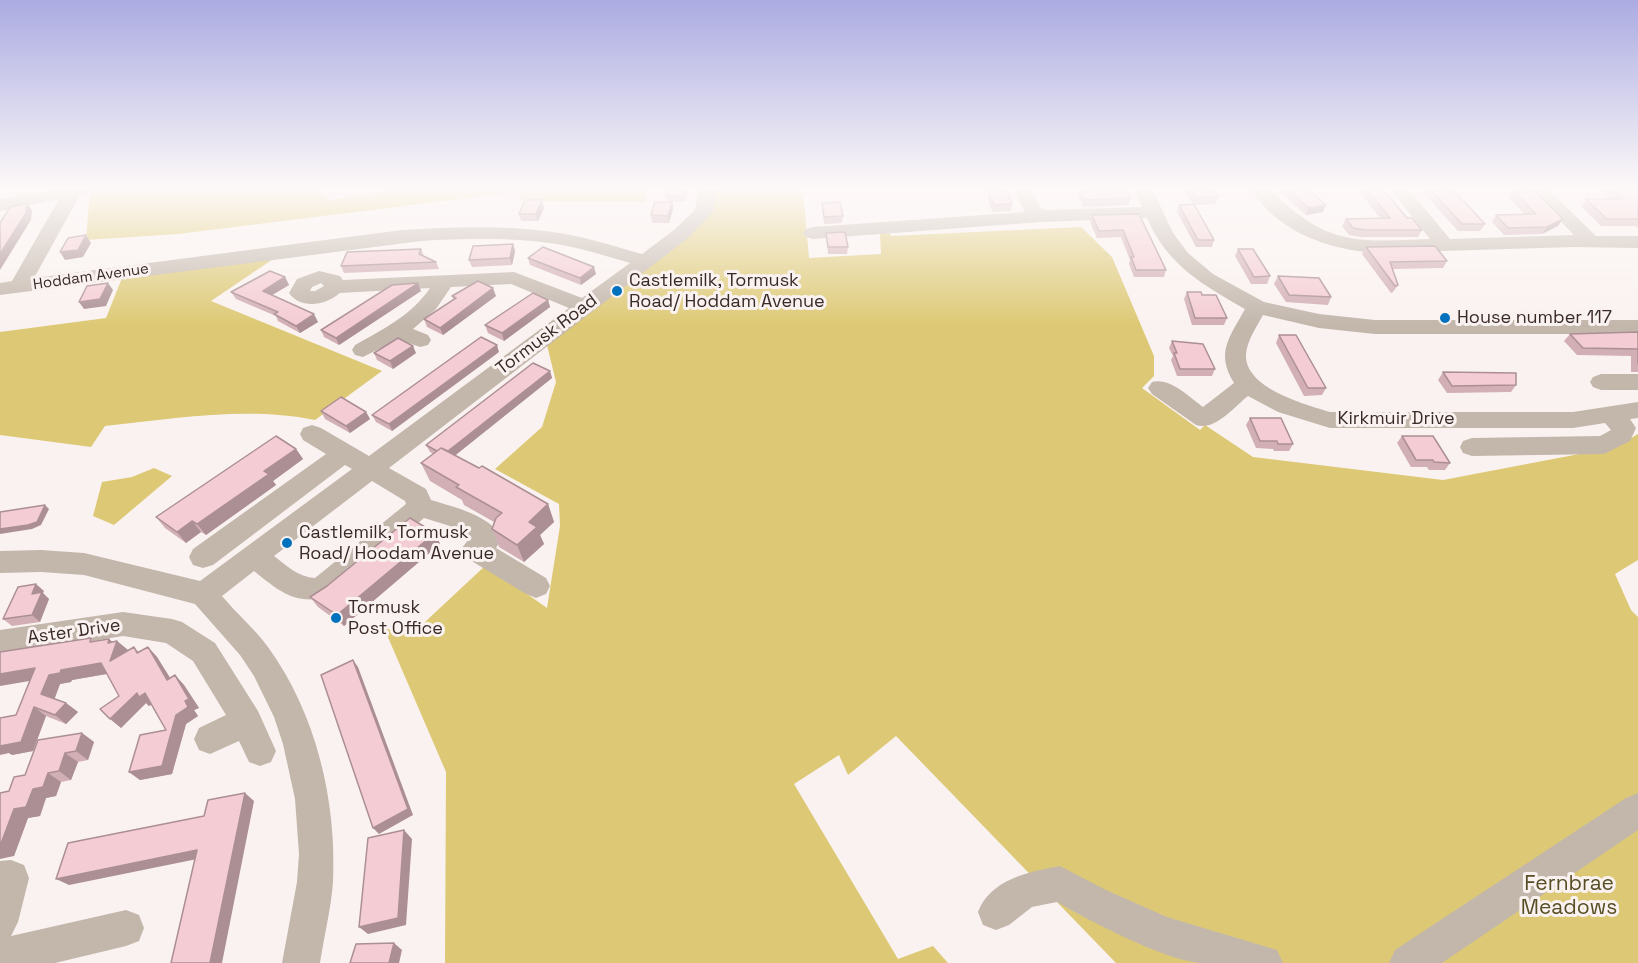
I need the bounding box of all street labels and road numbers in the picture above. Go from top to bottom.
street label: Hoddam Avenue [32,260,150,294]
street label: Tormusk Road [492,290,602,380]
street label: Kirkmuir Drive [1337,408,1455,430]
street label: Aster Drive [26,615,122,649]

